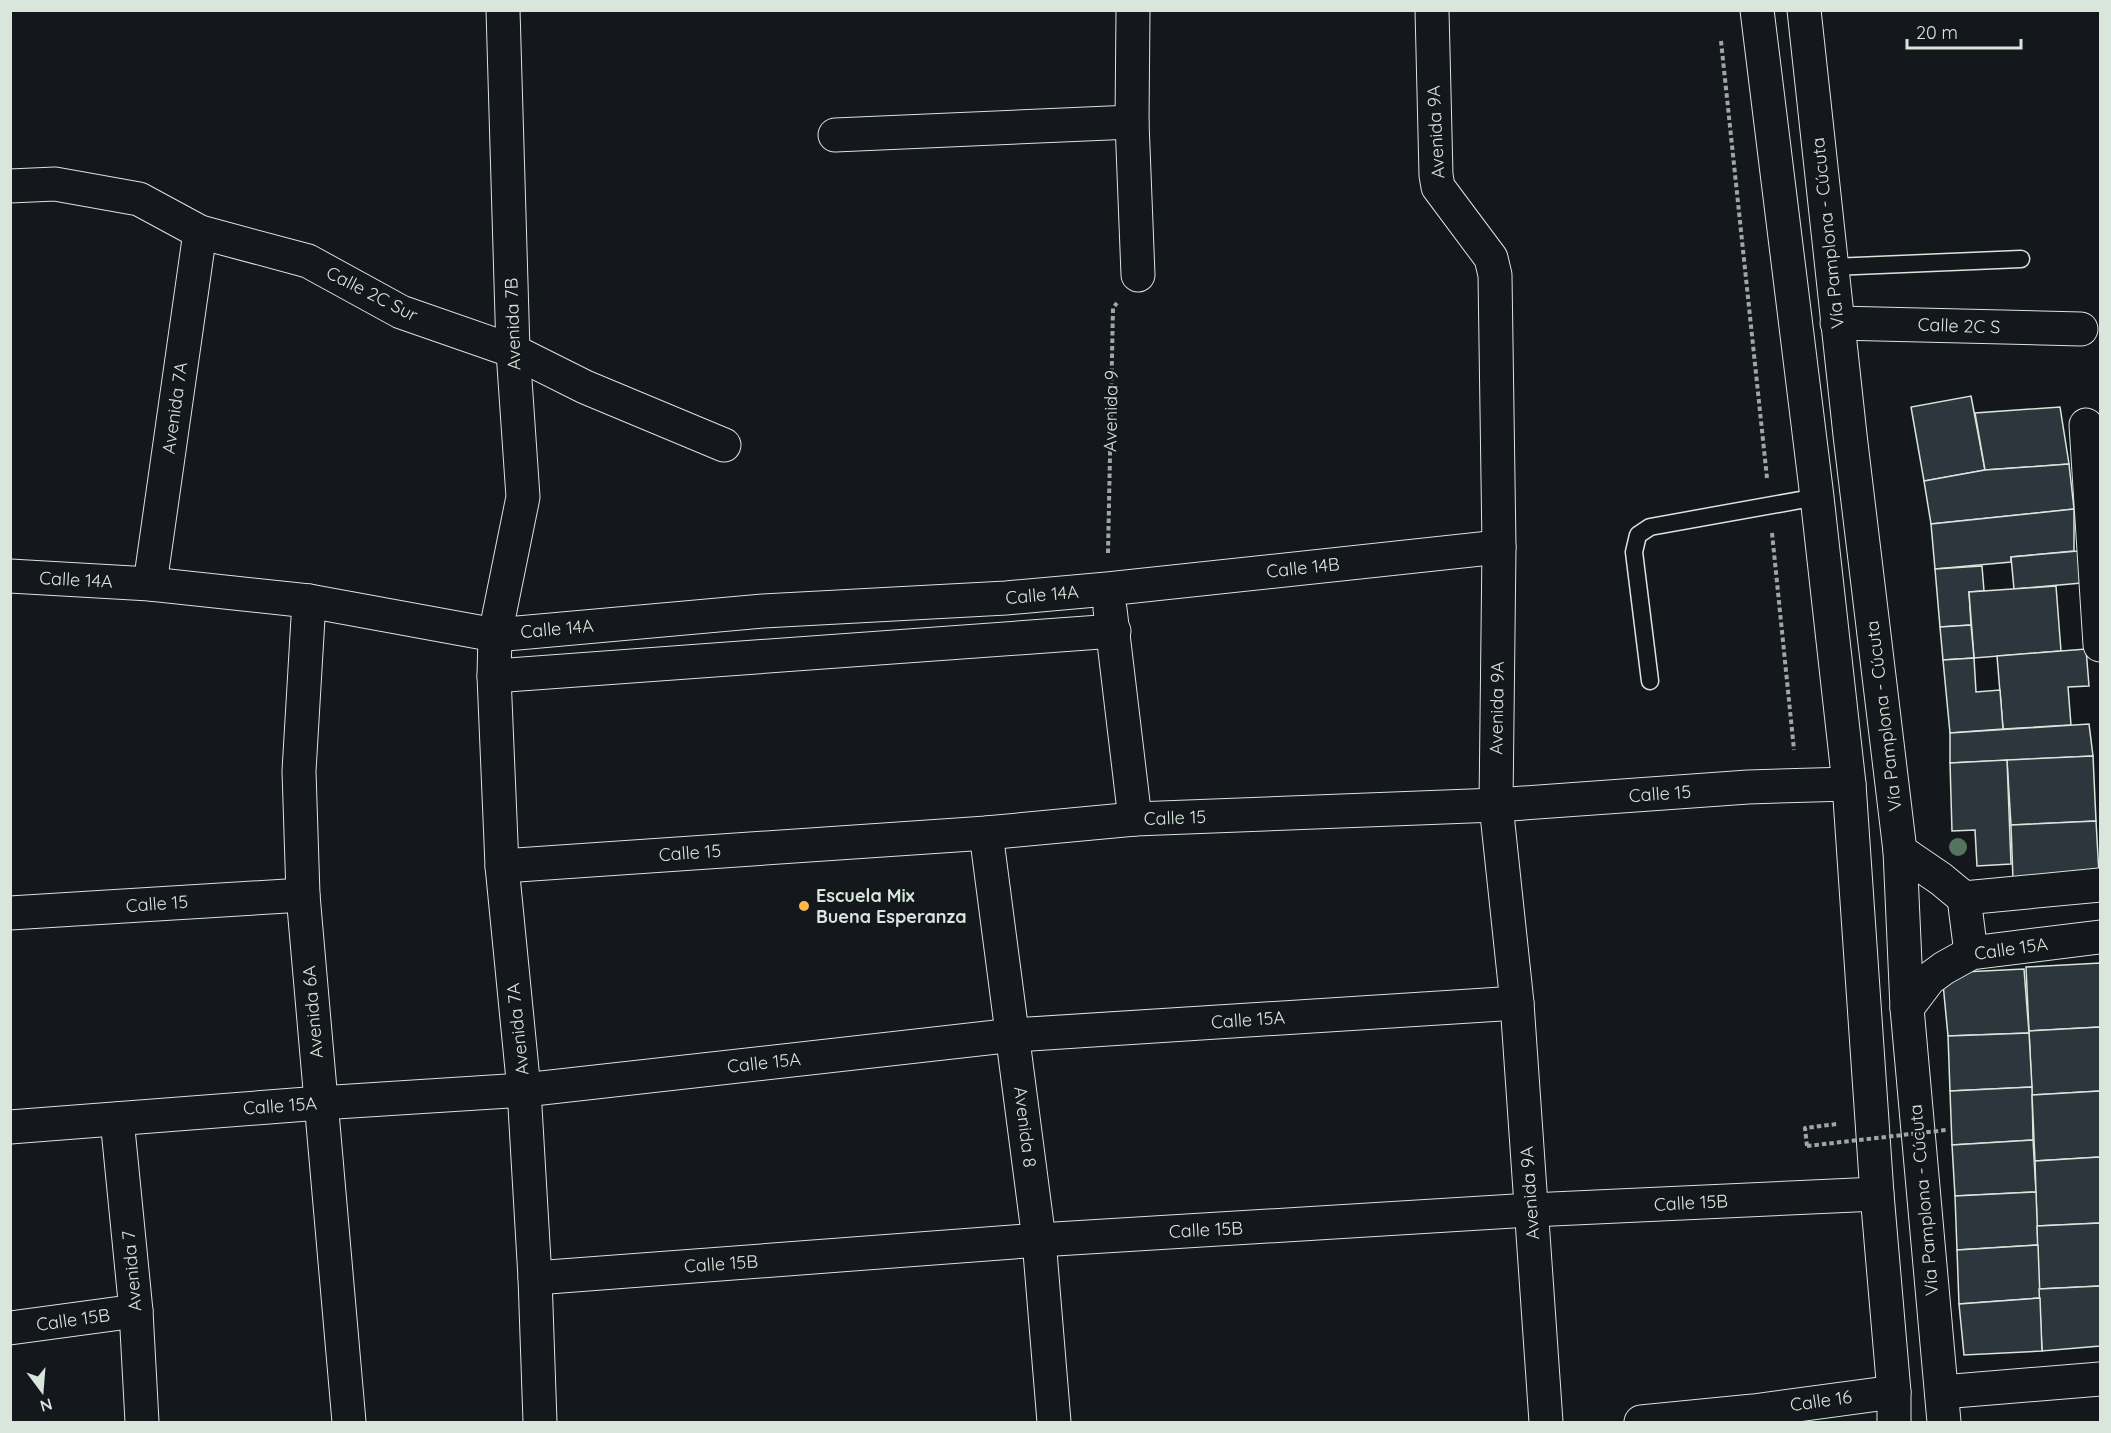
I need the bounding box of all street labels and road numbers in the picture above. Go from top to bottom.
street label: Avenida 9A [1422,84,1449,179]
street label: Vía Pamplona - Cúcuta [1806,136,1849,330]
street label: Calle 2C Sur [323,261,422,326]
street label: Avenida 7B [499,277,526,371]
street label: Calle 2C S [1917,313,2001,338]
street label: Avenida 7A [157,360,192,455]
street label: Avenida 9 [1098,370,1123,452]
street label: Calle 14B [1265,552,1341,583]
street label: Calle 14A [39,566,114,593]
street label: Calle 14A [1004,580,1080,609]
street label: Calle 14A [519,614,595,643]
street label: Vía Pamplona - Cúcuta [1860,619,1907,813]
street label: Avenida 9A [1484,661,1509,755]
street label: Calle 15 [1628,780,1692,807]
street label: Calle 15 [1143,805,1207,830]
street label: Calle 15 [658,839,722,866]
street label: Calle 15 [125,890,189,917]
street label: Calle 15A [1973,932,2049,965]
street label: Avenida 6A [297,964,328,1059]
street label: Avenida 7A [501,981,534,1076]
street label: Calle 15A [1210,1005,1286,1034]
street label: Calle 15A [726,1047,802,1078]
street label: Avenida 8 [1009,1085,1042,1169]
street label: Calle 15A [242,1091,318,1120]
street label: Vía Pamplona - Cúcuta [1904,1103,1943,1297]
street label: Avenida 9A [1515,1145,1544,1240]
street label: Calle 15B [1653,1189,1729,1216]
street label: Calle 15B [1168,1216,1244,1243]
street label: Avenida 7 [117,1230,146,1312]
street label: Calle 15B [683,1249,759,1278]
street label: Calle 15B [35,1303,111,1336]
street label: Calle 16 [1789,1385,1854,1416]

